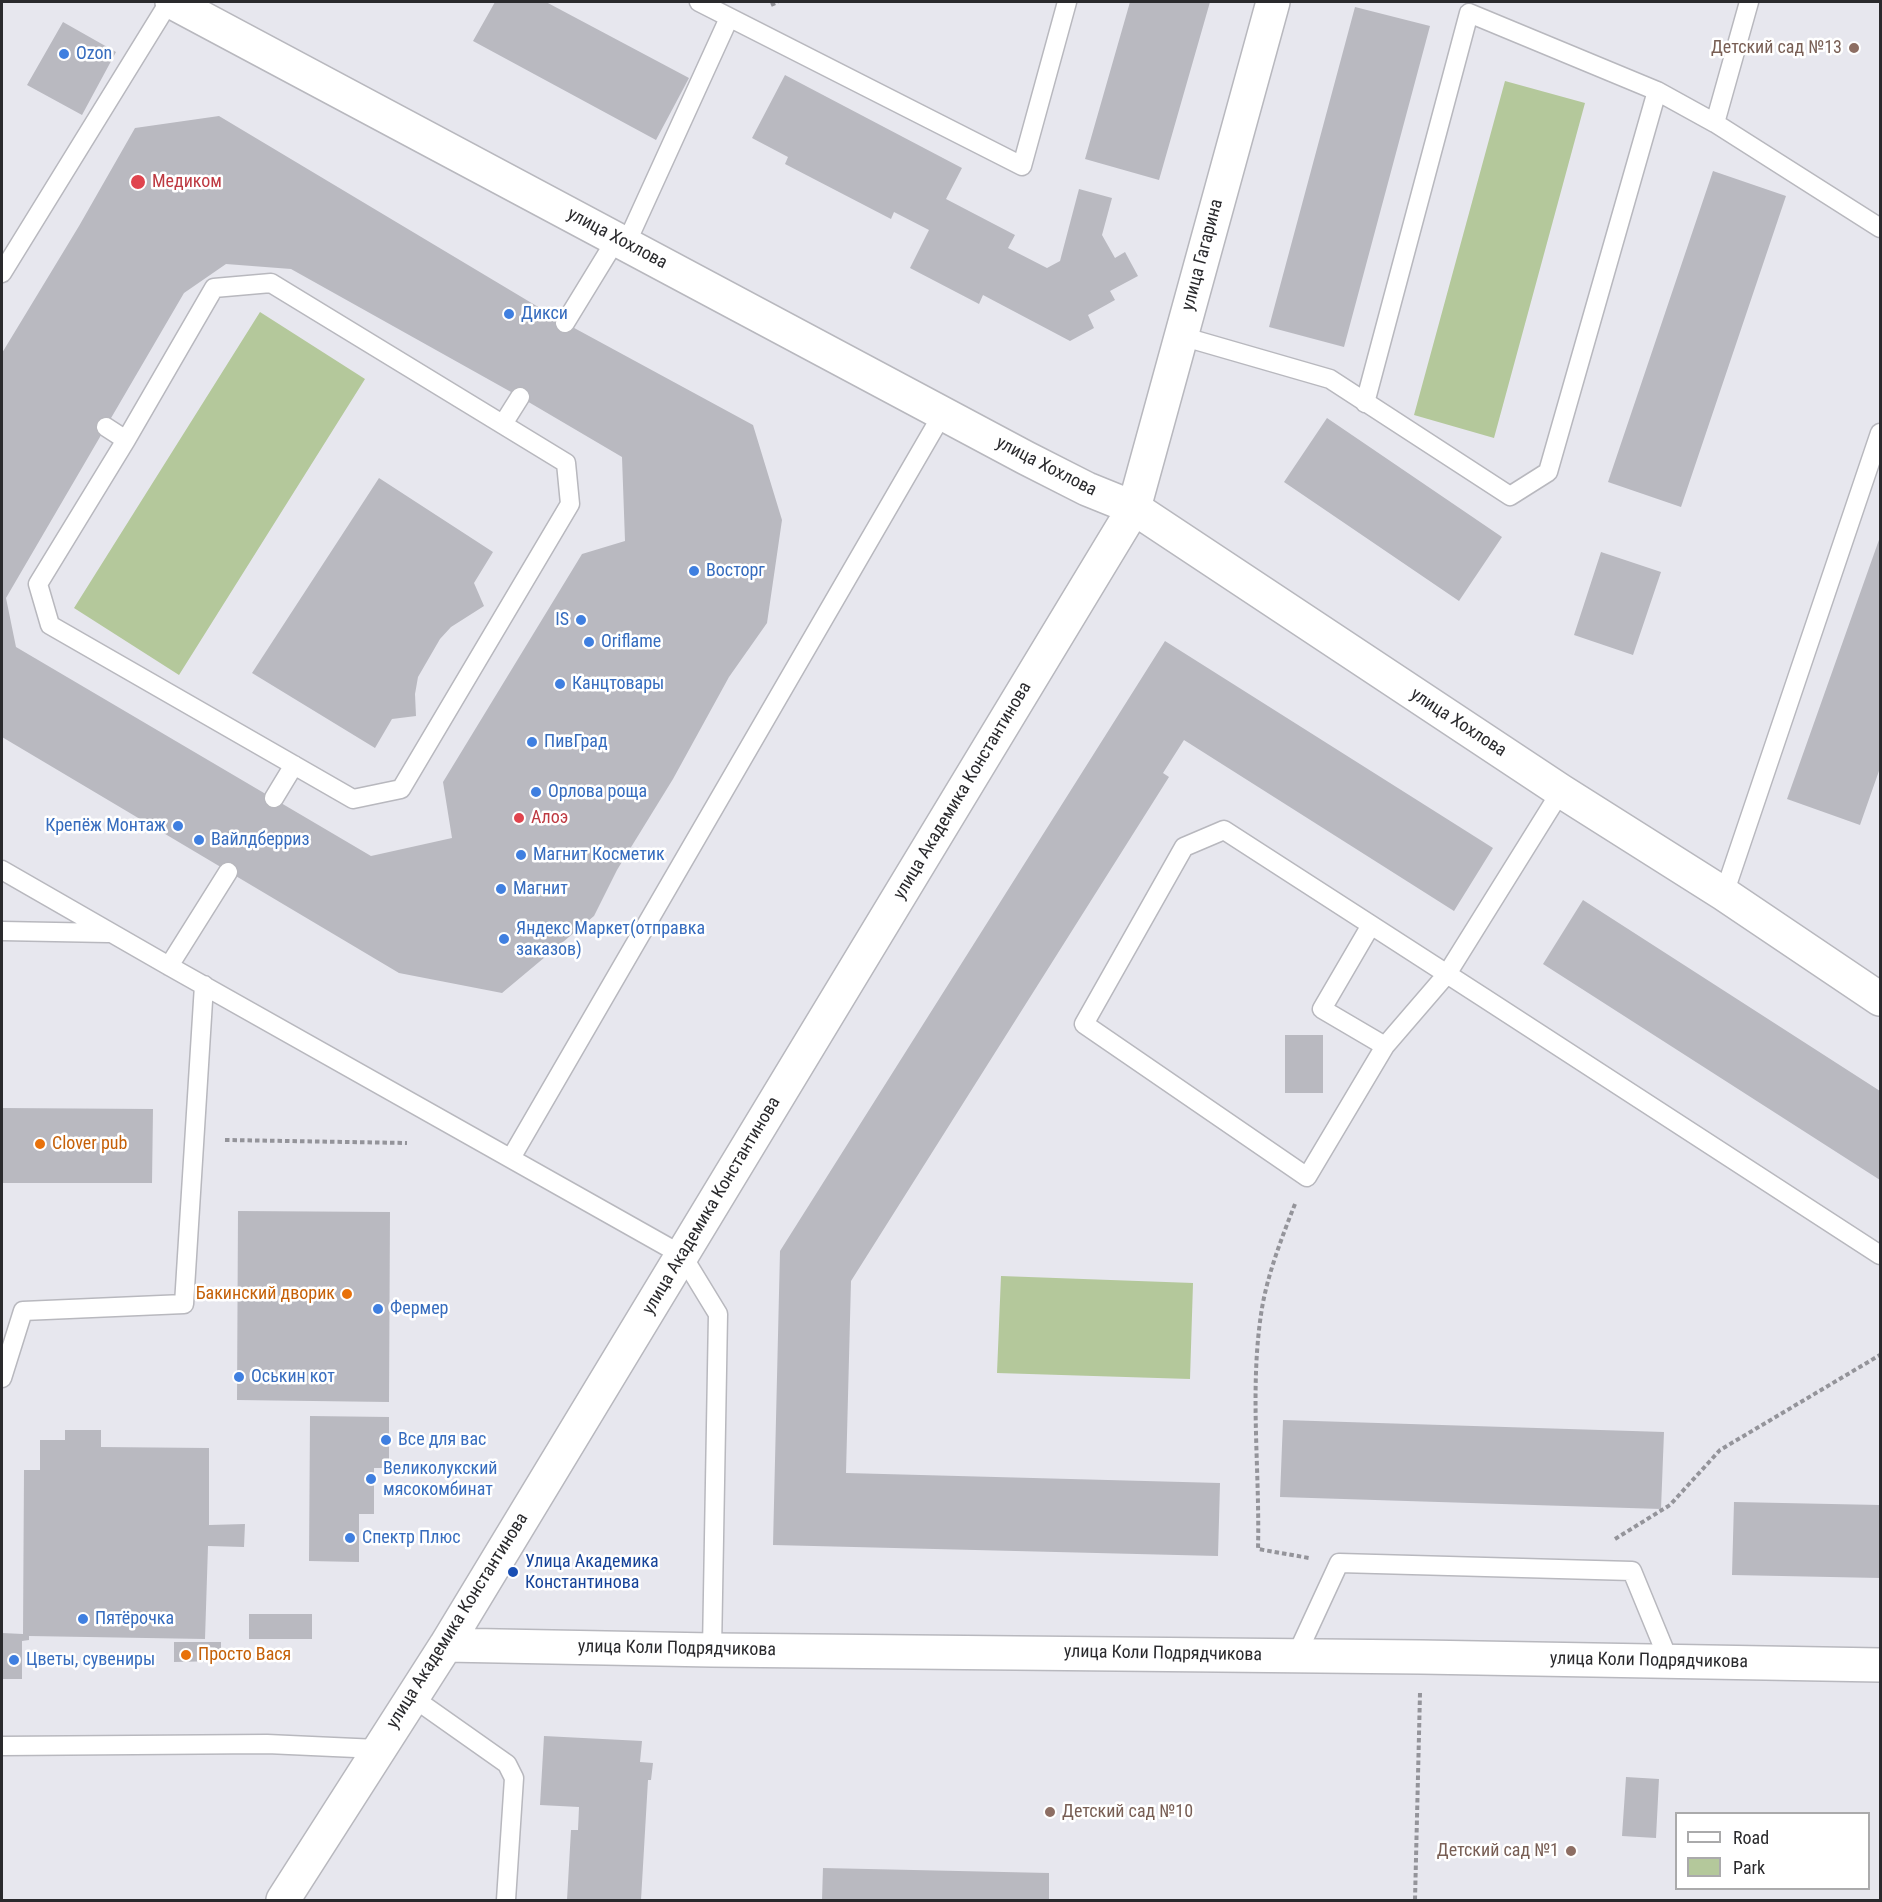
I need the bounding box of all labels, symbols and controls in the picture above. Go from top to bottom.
place label: Детский сад №13 [1711,37,1842,59]
marker: Детский сад №13 [1847,41,1861,55]
place label: Ozon [76,43,112,65]
marker: Ozon [57,47,71,61]
place label: Медиком [152,171,222,193]
marker: Медиком [129,173,147,191]
street label: улица Гагарина [1178,197,1228,313]
street label: улица Хохлова [563,204,671,274]
place label: Дикси [521,303,568,325]
marker: Дикси [502,307,516,321]
street label: улица Хохлова [992,432,1100,502]
place label: Восторг [706,560,765,582]
marker: Восторг [687,564,701,578]
place label: IS [555,609,569,631]
marker: IS [574,613,588,627]
place label: Oriflame [601,631,661,653]
marker: Oriflame [582,635,596,649]
place label: Канцтовары [572,673,664,695]
marker: Канцтовары [553,677,567,691]
street label: улица Академика Константинова [889,678,1037,904]
street label: улица Хохлова [1406,684,1510,762]
place label: ПивГрад [544,731,608,753]
marker: ПивГрад [525,735,539,749]
place label: Орлова роща [548,781,647,803]
marker: Орлова роща [529,785,543,799]
place label: Алоэ [531,807,568,829]
marker: Алоэ [512,811,526,825]
place label: Крепёж Монтаж [45,815,166,837]
marker: Крепёж Монтаж [171,819,185,833]
place label: Вайлдберриз [211,829,310,851]
marker: Вайлдберриз [192,833,206,847]
place label: Магнит Косметик [533,844,665,866]
marker: Магнит Косметик [514,848,528,862]
place label: Магнит [513,878,568,900]
marker: Магнит [494,882,508,896]
place label: Яндекс Маркет(отправка заказов) [516,918,705,960]
marker: Яндекс Маркет(отправка заказов) [497,932,511,946]
street label: улица Академика Константинова [638,1093,786,1319]
place label: Clover pub [52,1133,127,1155]
marker: Clover pub [33,1137,47,1151]
place label: Бакинский дворик [196,1283,335,1305]
marker: Бакинский дворик [340,1287,354,1301]
place label: Фермер [390,1298,448,1320]
marker: Фермер [371,1302,385,1316]
place label: Оськин кот [251,1366,335,1388]
marker: Оськин кот [232,1370,246,1384]
place label: Все для вас [398,1429,486,1451]
marker: Все для вас [379,1433,393,1447]
place label: Великолукский мясокомбинат [383,1458,497,1500]
marker: Великолукский мясокомбинат [364,1472,378,1486]
street label: улица Академика Константинова [383,1509,533,1733]
place label: Спектр Плюс [362,1527,460,1549]
marker: Спектр Плюс [343,1531,357,1545]
place label: Улица Академика Константинова [525,1551,659,1594]
marker: Улица Академика Константинова [506,1565,520,1579]
place label: Пятёрочка [95,1608,174,1630]
marker: Пятёрочка [76,1612,90,1626]
street label: улица Коли Подрядчикова [578,1636,776,1662]
street label: улица Коли Подрядчикова [1064,1641,1262,1667]
place label: Просто Вася [198,1644,291,1666]
marker: Просто Вася [179,1648,193,1662]
street label: улица Коли Подрядчикова [1550,1648,1748,1674]
place label: Цветы, сувениры [26,1649,155,1671]
marker: Цветы, сувениры [7,1653,21,1667]
place label: Детский сад №10 [1062,1801,1193,1823]
marker: Детский сад №10 [1043,1805,1057,1819]
legend [1675,1812,1870,1890]
text: Road [1733,1827,1769,1848]
place label: Детский сад №1 [1437,1840,1559,1862]
marker: Детский сад №1 [1564,1844,1578,1858]
text: Park [1733,1857,1765,1878]

